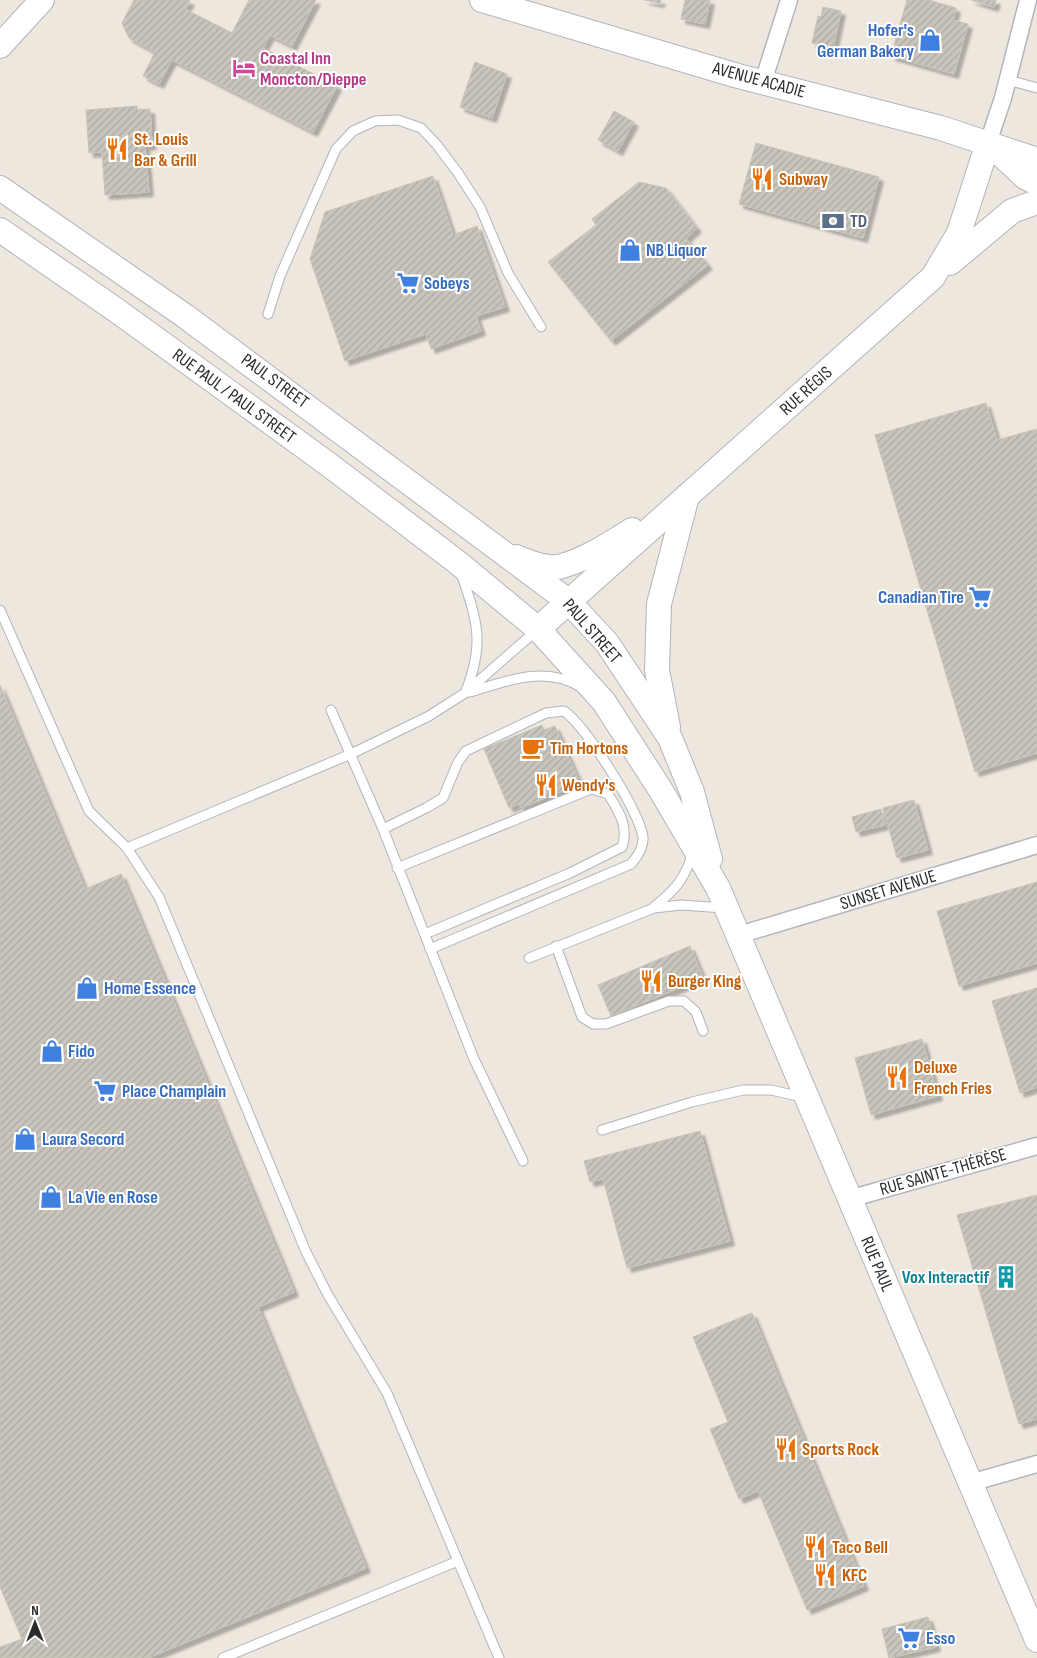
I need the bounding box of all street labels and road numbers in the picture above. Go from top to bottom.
street label: AVENUE ACADIE [709,57,808,102]
street label: RUE PAUL / PAUL STREET [168,344,300,448]
street label: PAUL STREET [237,349,313,413]
street label: RUE RÉGIS [775,362,837,420]
street label: PAUL STREET [558,594,626,668]
street label: SUNSET AVENUE [837,865,939,915]
street label: RUE SAINTE-THÉRÈSE [877,1144,1009,1200]
street label: RUE PAUL [856,1233,898,1295]

